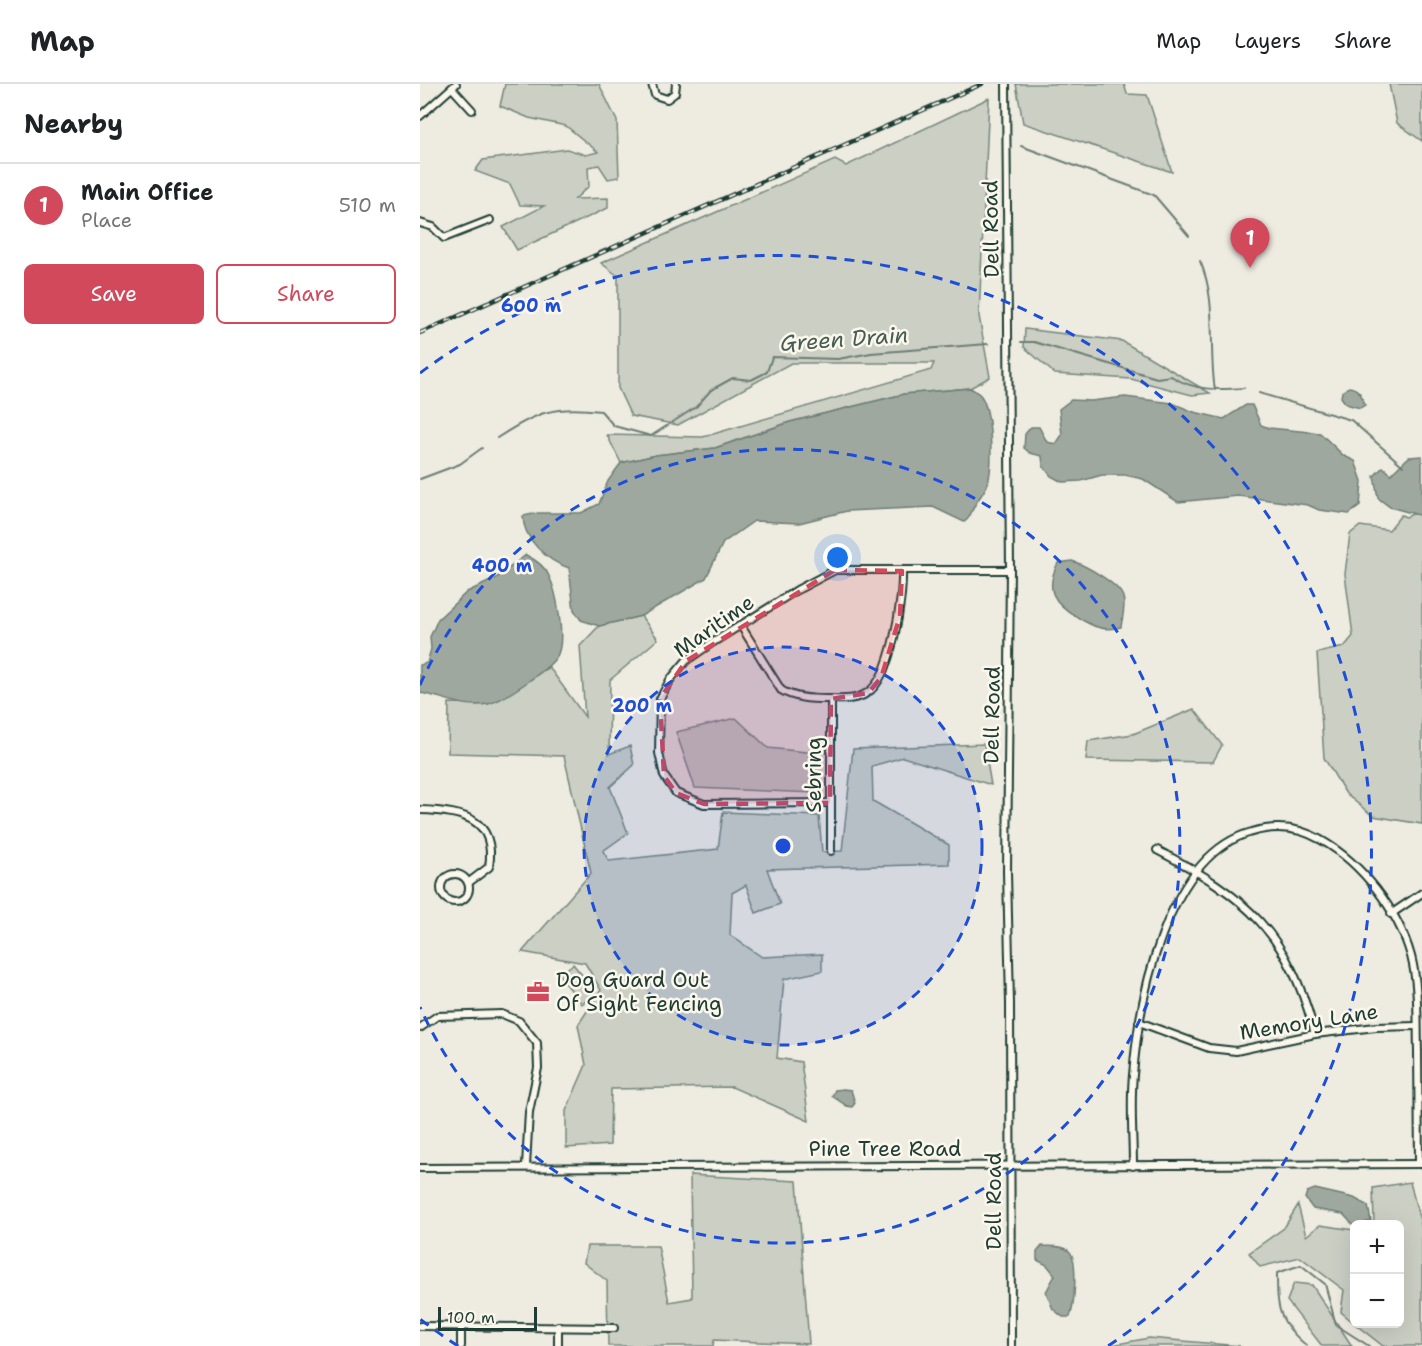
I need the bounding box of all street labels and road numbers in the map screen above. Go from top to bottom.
street label: Dell Road [976,180,1006,278]
street label: Maritime [668,588,760,664]
street label: Dell Road [977,666,1007,764]
street label: Sebring [800,737,828,813]
street label: Memory Lane [1238,997,1380,1047]
street label: Pine Tree Road [809,1135,961,1163]
street label: Dell Road [980,1152,1008,1250]

